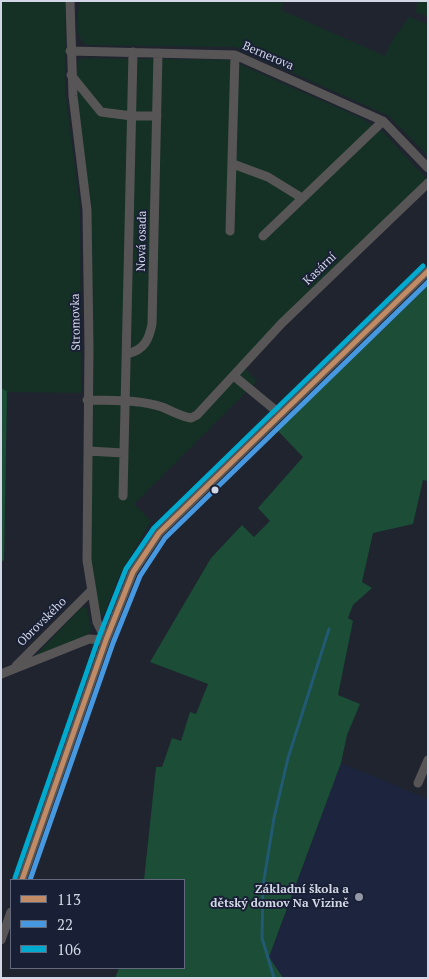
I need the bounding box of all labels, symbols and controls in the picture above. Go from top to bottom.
street label: Bernerova [240,39,296,73]
street label: Nová osada [134,210,150,272]
street label: Kasární [300,250,340,288]
street label: Stromovka [68,293,84,351]
unlabelled marker [210,485,220,495]
street label: Obrovského [14,594,70,650]
legend [10,879,185,969]
place label: Základní škola a dětský domov Na Vizině [210,883,349,911]
text: 113 [57,889,81,909]
marker: Základní škola a dětský domov Na Vizině [353,891,365,903]
text: 22 [57,914,73,934]
text: 106 [57,939,81,959]

